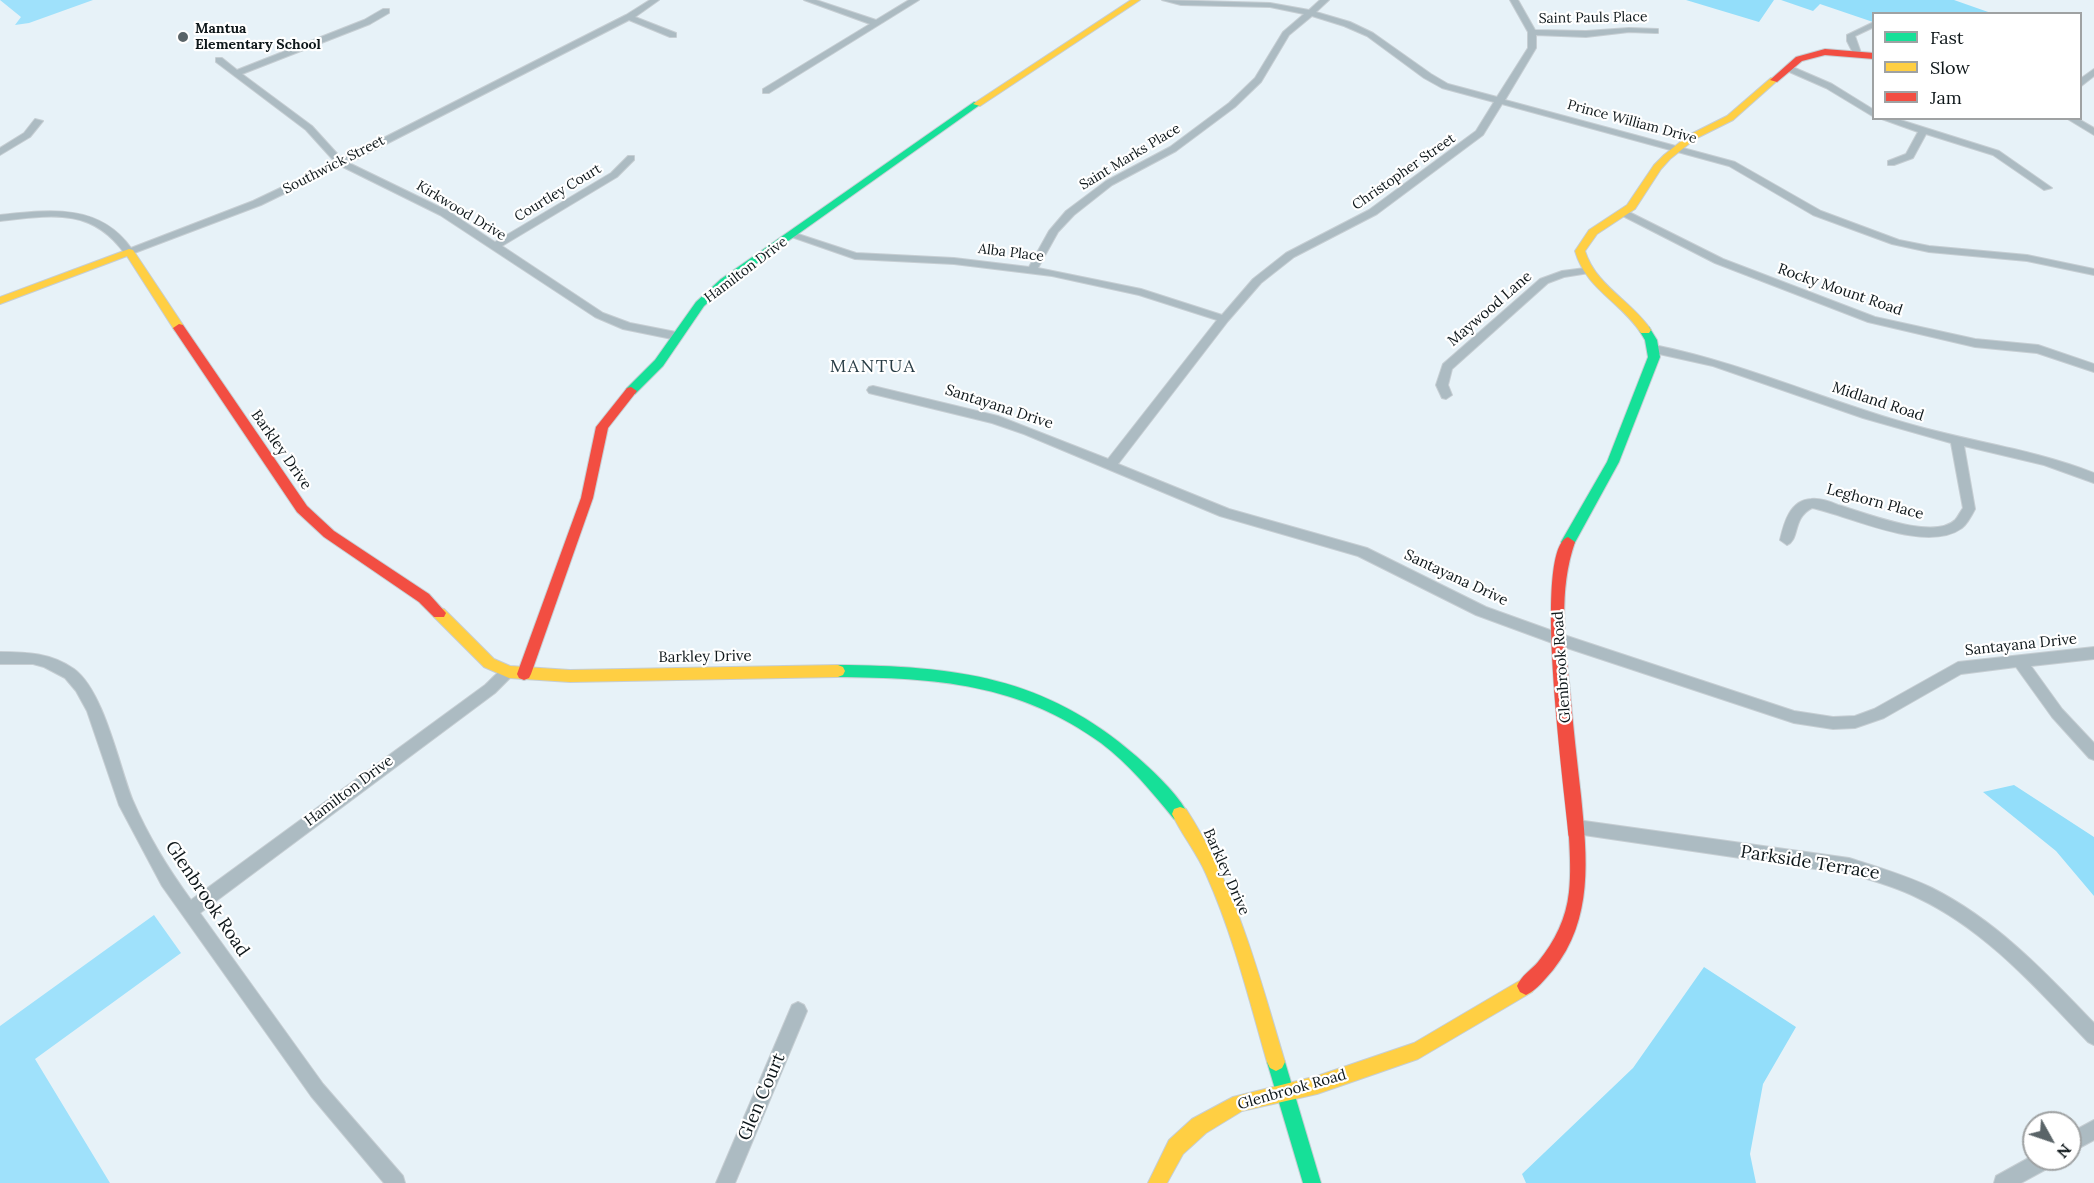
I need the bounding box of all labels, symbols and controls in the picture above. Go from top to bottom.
street label: Saint Pauls Place [1538,9,1648,27]
legend [1872,12,2082,120]
place label: Mantua Elementary School [195,21,321,54]
text: Fast [1930,26,1964,49]
marker: Mantua Elementary School [176,30,190,44]
text: Slow [1930,56,1970,79]
text: Jam [1930,86,1962,109]
street label: Prince William Drive [1565,97,1699,147]
street label: Saint Marks Place [1077,120,1183,194]
street label: Christopher Street [1349,130,1459,214]
street label: Southwick Street [280,132,388,198]
street label: Courtley Court [512,161,604,225]
street label: Kirkwood Drive [413,178,509,244]
street label: Hamilton Drive [701,233,791,307]
street label: Alba Place [977,241,1045,265]
street label: Rocky Mount Road [1775,260,1905,320]
street label: Maywood Lane [1444,268,1536,350]
district label: MANTUA [830,356,916,378]
street label: Midland Road [1830,379,1926,425]
street label: Santayana Drive [943,381,1055,433]
street label: Barkley Drive [247,407,315,493]
street label: Leghorn Place [1825,480,1925,524]
street label: Santayana Drive [1401,546,1511,610]
street label: Glenbrook Road [1549,610,1575,724]
street label: Santayana Drive [1964,630,2078,660]
street label: Barkley Drive [658,647,752,667]
street label: Hamilton Drive [301,752,397,830]
street label: Barkley Drive [1199,826,1253,918]
street label: Glenbrook Road [160,837,254,961]
street label: Parkside Terrace [1739,841,1881,885]
street label: Glen Court [734,1050,790,1144]
street label: Glenbrook Road [1236,1066,1348,1114]
north arrow [2022,1111,2082,1171]
text: N [2053,1140,2076,1162]

